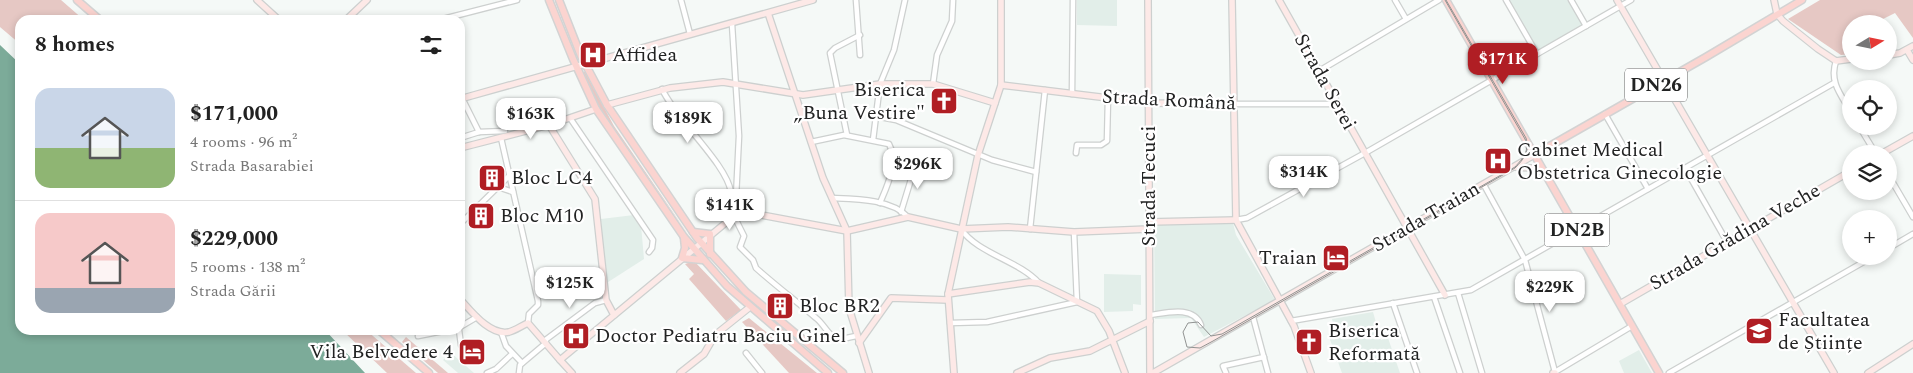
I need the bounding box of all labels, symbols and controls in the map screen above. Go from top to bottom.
north arrow [1842,15,1898,70]
map controls [1842,15,1897,265]
street label: Strada Serei [1286,28,1364,136]
text: 8 homes [35,29,115,61]
icon: filters [417,31,445,59]
hospital icon: Affidea [578,40,608,70]
place label: Affidea [612,40,678,70]
pin: $171K [1468,42,1538,85]
text: $171K [1479,47,1527,71]
road number: DN26 [1625,68,1687,102]
place label: Biserica „Buna Vestire" [793,75,925,128]
button: locate [1842,80,1897,135]
street label: Strada Română [1101,82,1237,119]
church icon: Biserica „Buna Vestire" [929,86,959,116]
text: $171,000 [190,98,278,130]
pin: $163K [496,98,566,140]
text: $163K [507,102,555,126]
pin: $189K [653,102,723,144]
text: $189K [664,106,712,130]
icon: home [75,108,135,168]
street label: Strada Tecuci [1134,126,1164,246]
text: 4 rooms · 96 m² [190,130,297,154]
place label: Cabinet Medical Obstetrica Ginecologie [1517,135,1722,188]
button: layers [1842,145,1897,200]
hospital icon: Cabinet Medical Obstetrica Ginecologie [1483,146,1513,176]
pin: $296K [883,148,953,190]
text: $296K [894,152,942,176]
text: Strada Basarabiei [190,154,314,178]
pin: $314K [1269,156,1339,198]
text: $314K [1280,160,1328,184]
building icon: Bloc LC4 [477,163,507,193]
place label: Bloc LC4 [511,163,592,193]
street label: Strada Traian [1366,174,1486,260]
street label: Strada Grădina Veche [1644,176,1826,298]
pin: $141K [695,188,765,231]
text: $141K [706,193,754,217]
building icon: Bloc M10 [466,201,496,231]
place label: Bloc M10 [500,201,584,231]
button: + [1842,210,1897,265]
road number: DN2B [1544,214,1610,246]
text: $229,000 [190,223,278,255]
icon: home [75,233,135,293]
place label: Traian [1259,243,1317,273]
hotel icon: Traian [1321,243,1351,273]
text: 5 rooms · 138 m² [190,255,305,279]
pin: $125K [535,266,605,309]
pin: $229K [1515,270,1585,313]
text: $125K [546,271,594,295]
text: $229K [1526,275,1574,299]
text: Strada Gării [190,279,276,303]
building icon: Bloc BR2 [765,291,795,321]
place label: Bloc BR2 [799,291,880,321]
place label: Facultatea de Științe [1778,305,1870,358]
place label: Biserica Reformată [1328,316,1420,369]
school or university icon: Facultatea de Științe [1744,316,1774,346]
hospital icon: Doctor Pediatru Baciu Ginel [561,321,591,351]
place label: Doctor Pediatru Baciu Ginel [595,321,846,351]
church icon: Biserica Reformată [1294,327,1324,357]
place label: Vila Belvedere 4 [310,337,453,367]
hotel icon: Vila Belvedere 4 [457,337,487,367]

